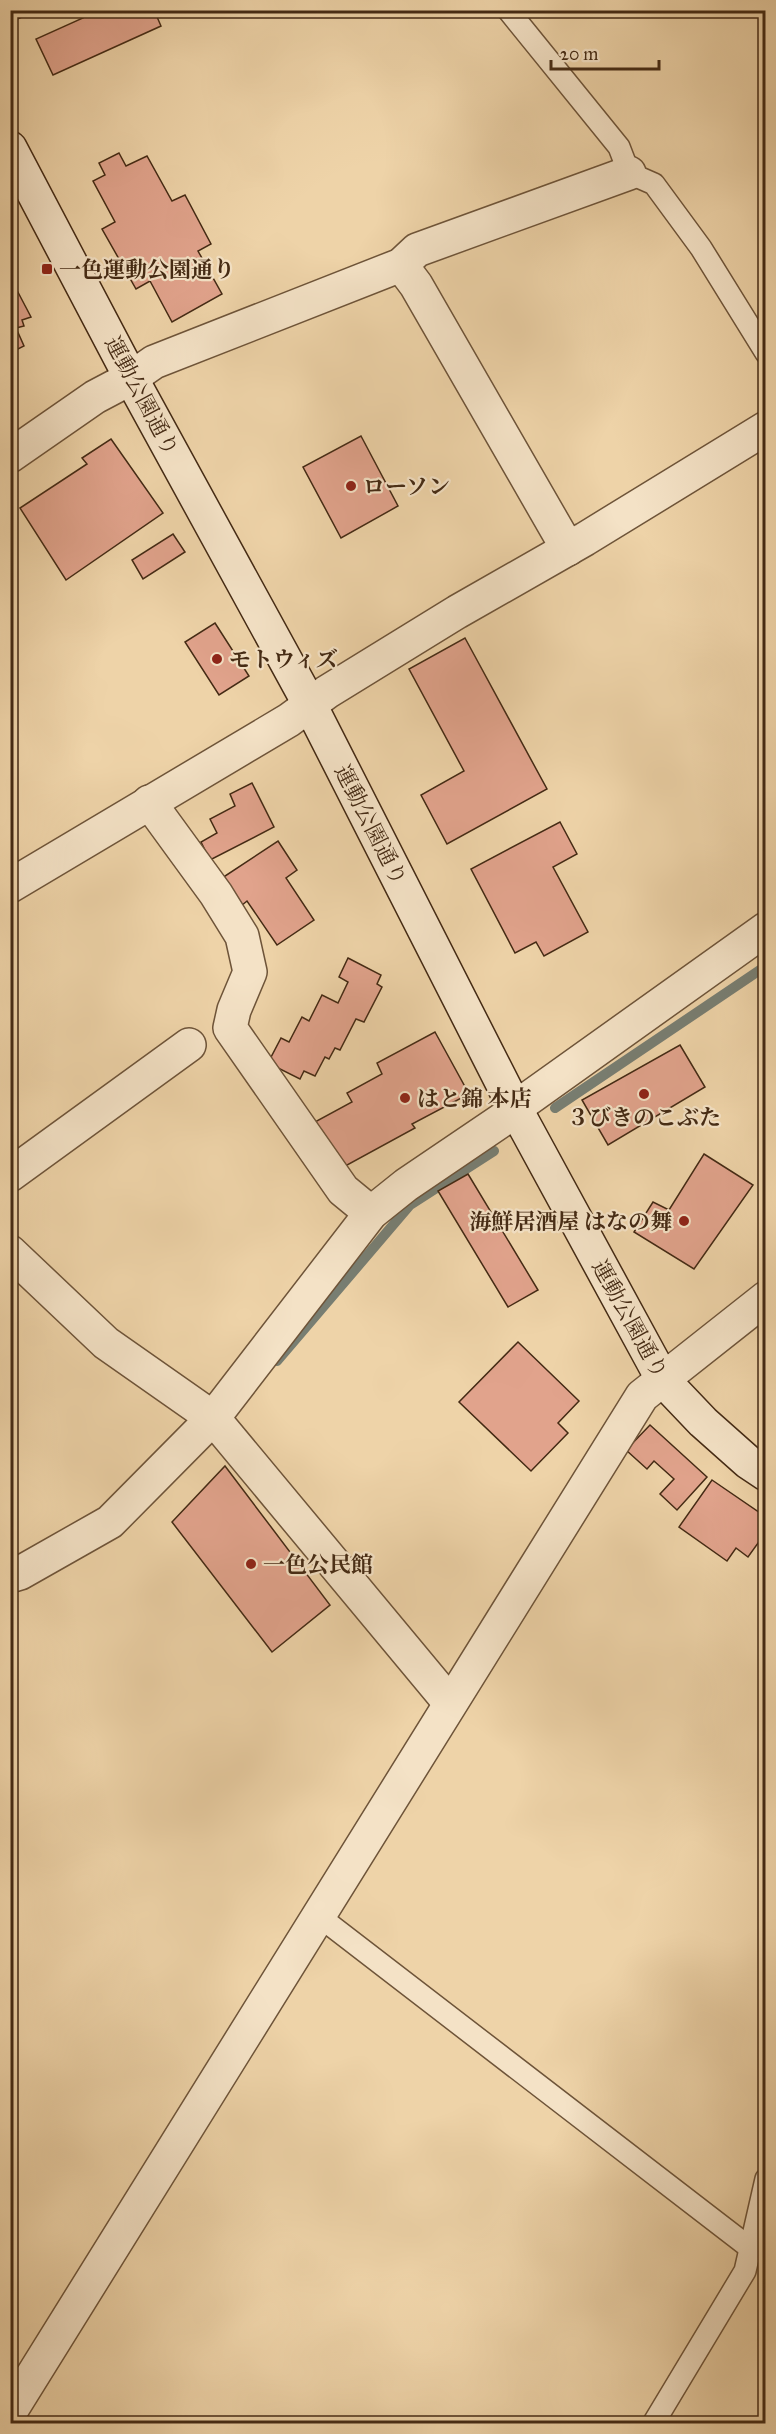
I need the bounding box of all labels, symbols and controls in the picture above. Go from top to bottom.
scale bar [551,33,659,71]
text: 20 m [560,43,598,65]
place label: 一色運動公園通り [59,256,235,283]
marker: 一色運動公園通り [40,262,54,276]
street label: 運動公園通り [99,331,185,461]
place label: ローソン [363,473,450,500]
marker: ローソン [344,479,358,493]
place label: モトウィズ [229,646,338,673]
marker: モトウィズ [210,652,224,666]
street label: 運動公園通り [329,760,413,890]
place label: はと錦 本店 [417,1085,532,1112]
marker: ３びきのこぶた [637,1087,651,1101]
marker: はと錦 本店 [398,1091,412,1105]
place label: ３びきのこぶた [567,1104,721,1131]
place label: 海鮮居酒屋 はなの舞 [469,1208,672,1235]
marker: 海鮮居酒屋 はなの舞 [677,1214,691,1228]
street label: 運動公園通り [586,1255,674,1383]
place label: 一色公民館 [263,1551,373,1578]
marker: 一色公民館 [244,1557,258,1571]

